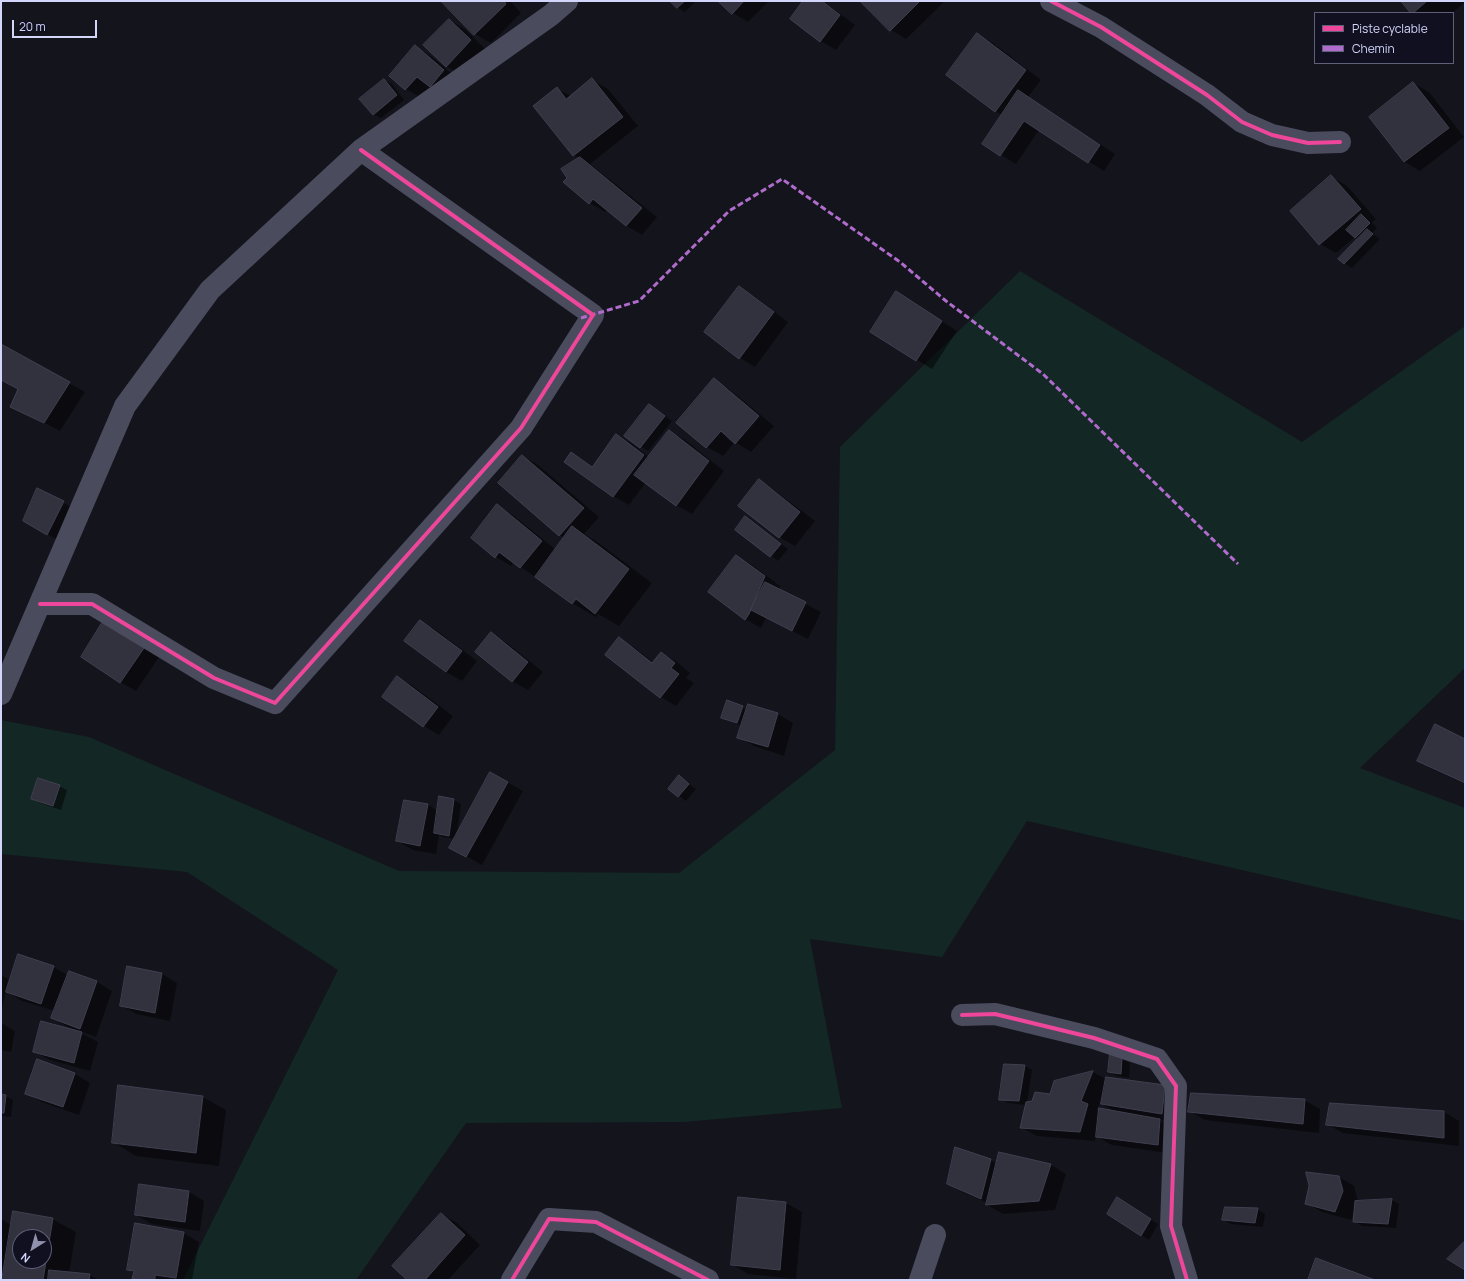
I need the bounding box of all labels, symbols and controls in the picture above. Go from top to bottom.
scale bar [14,12,99,38]
legend [1314,12,1454,64]
text: 20 m [19,18,46,35]
text: Piste cyclable [1352,20,1428,37]
text: Chemin [1352,40,1395,57]
north arrow [12,1229,52,1269]
text: N [17,1250,33,1267]

